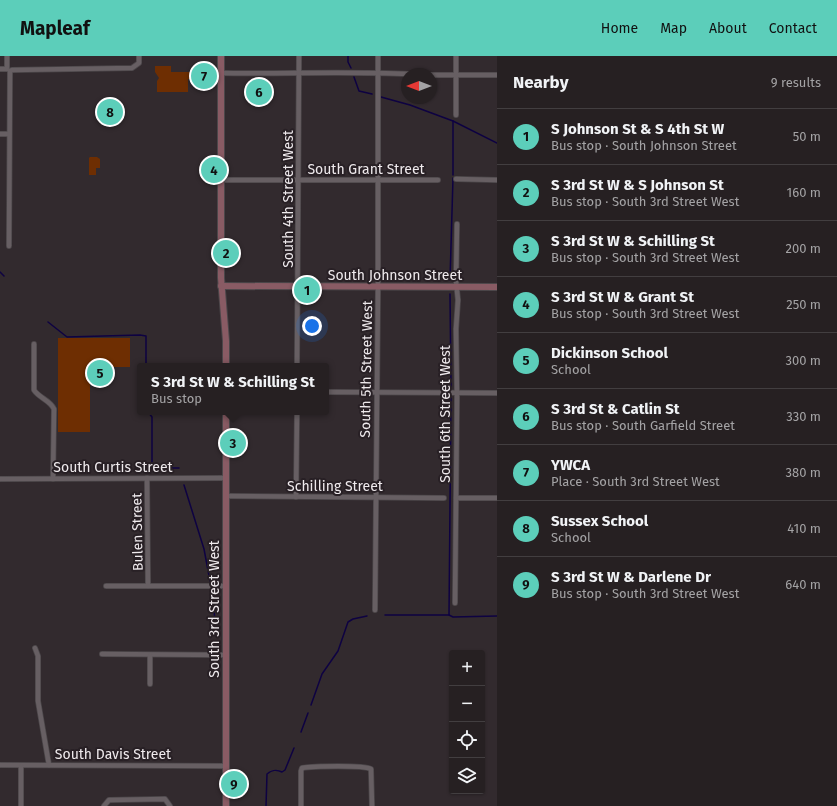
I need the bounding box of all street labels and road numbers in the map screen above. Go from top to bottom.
street label: South 4th Street West [280,129,297,268]
street label: South Grant Street [307,161,426,178]
street label: South Johnson Street [328,267,463,284]
street label: South 5th Street West [357,299,376,438]
street label: South 6th Street West [437,344,454,483]
street label: South Curtis Street [53,459,174,476]
street label: Schilling Street [287,478,384,495]
street label: Bulen Street [128,492,147,571]
street label: South 3rd Street West [206,539,223,678]
street label: South Davis Street [55,746,172,763]

